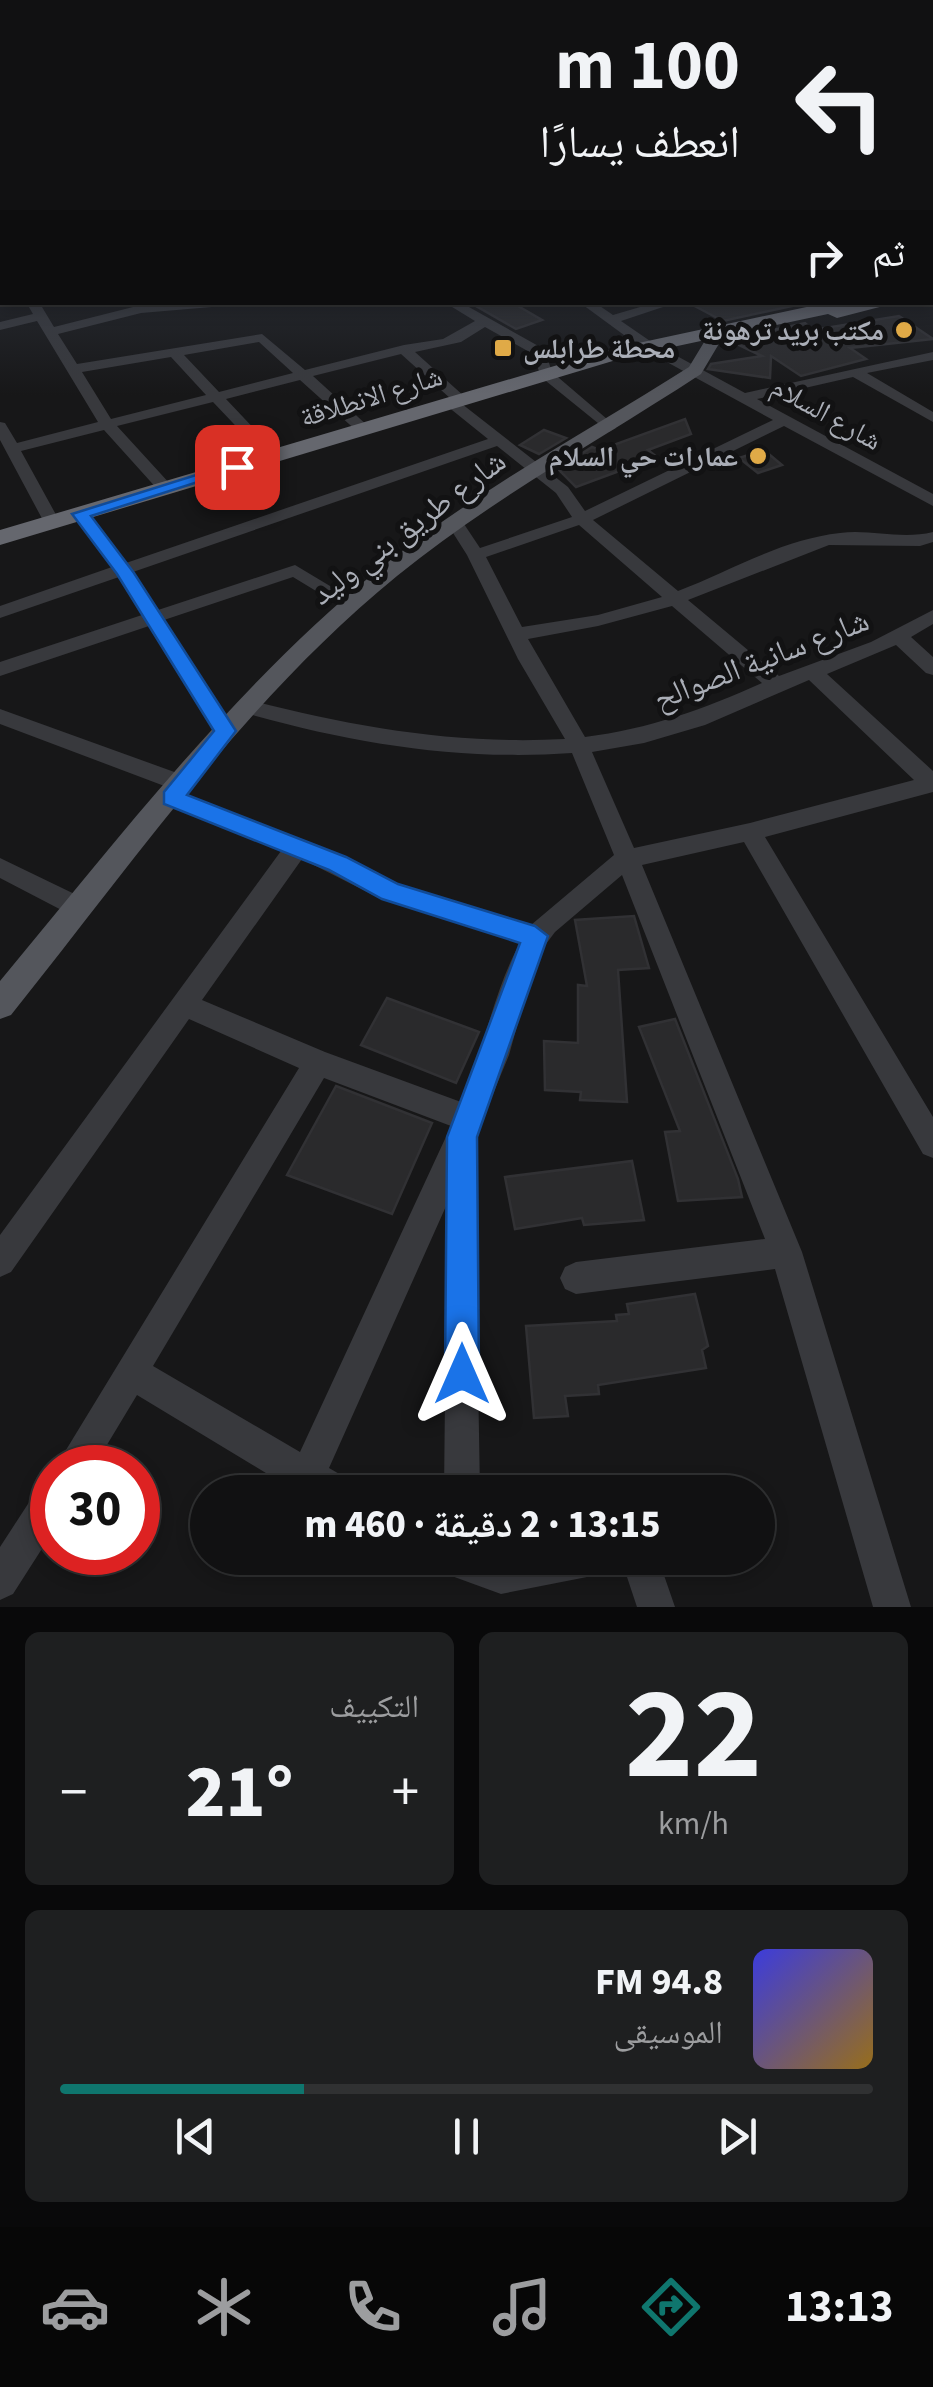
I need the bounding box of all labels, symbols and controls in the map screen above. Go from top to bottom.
text: 100 m [555,16,740,116]
icon: left [775,40,905,170]
text: انعطف يسارًا [539,111,740,175]
text: ثم [872,227,905,281]
icon: right [797,230,852,285]
place label: مكتب بريد ترهونة [702,311,884,351]
marker: مكتب بريد ترهونة [893,319,915,341]
place label: محطة طرابلس [523,329,675,369]
marker: محطة طرابلس [492,337,514,359]
street label: شارع الانطلاقة [295,356,447,438]
street label: شارع السلام [764,367,889,461]
pin [195,425,280,510]
place label: عمارات حي السلام [549,437,738,479]
street label: شارع طريق بني وليد [301,439,517,618]
icon: arrive [210,440,265,495]
marker: عمارات حي السلام [747,445,769,467]
street label: شارع سانية الصوالح [647,598,876,722]
position arrow [410,1322,514,1426]
speed limit sign: 30 [30,1445,160,1575]
text: 13:15 · 2 دقيقة · 460 m [305,1498,660,1552]
text: 22 [625,1643,762,1828]
text: التكييف [329,1684,419,1730]
text: 21° [186,1739,293,1846]
text: − [60,1754,87,1832]
text: + [392,1754,419,1832]
text: km/h [658,1801,729,1847]
text: 94.8 FM [595,1955,723,2009]
text: الموسيقى [613,2010,723,2056]
icon: previous [168,2109,223,2164]
icon: pause [439,2109,494,2164]
icon: next [710,2109,765,2164]
icon: car [40,2272,110,2342]
icon: climate [189,2272,259,2342]
icon: phone [338,2272,408,2342]
icon: music [487,2272,557,2342]
icon: directions [636,2272,706,2342]
text: 13:13 [785,2275,893,2339]

